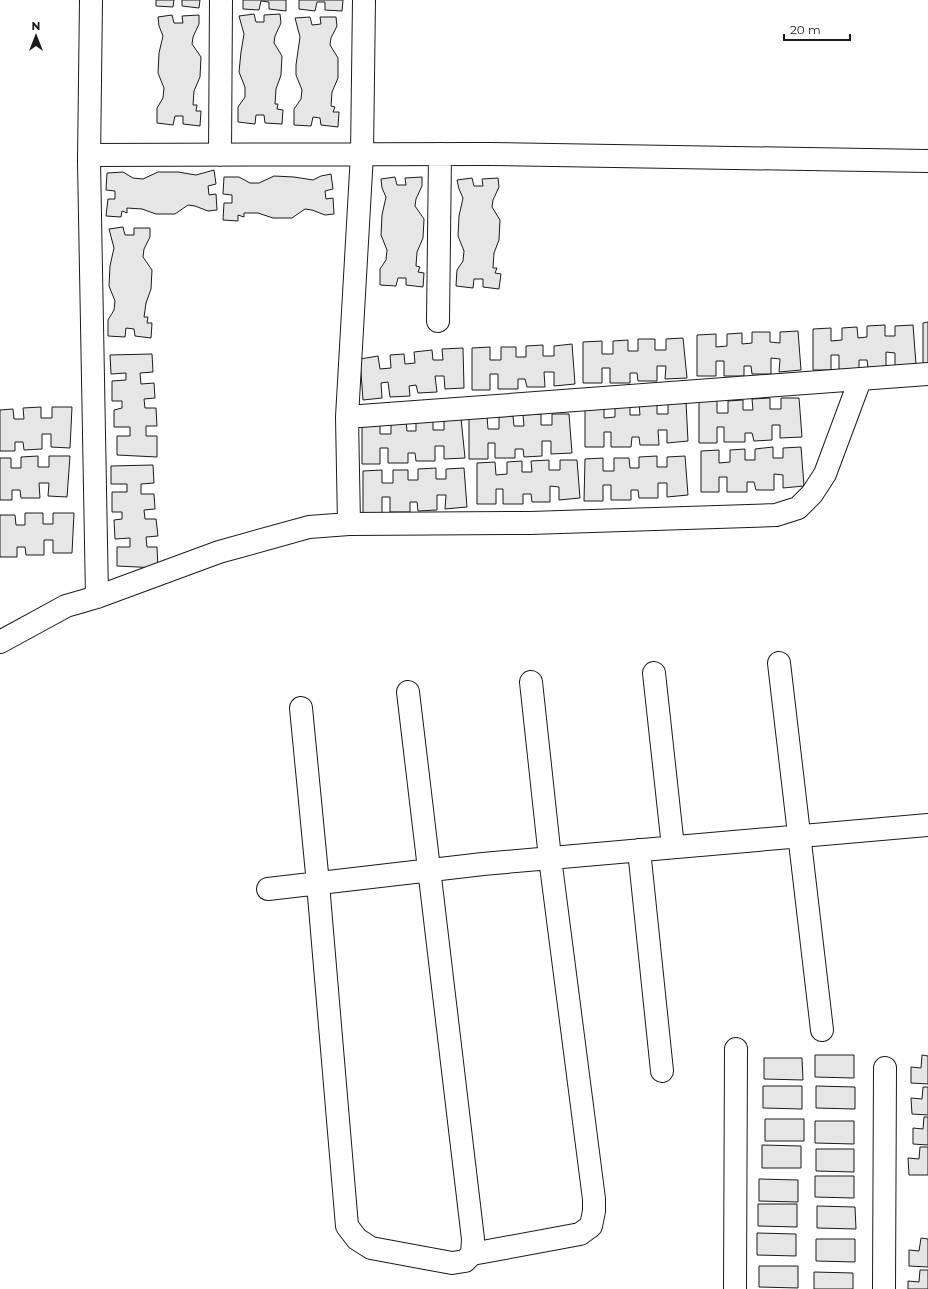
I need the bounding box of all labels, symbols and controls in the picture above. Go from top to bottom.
north arrow [16,16,56,56]
scale bar [784,16,850,42]
text: N [32,19,40,33]
text: 20 m [790,22,821,37]

